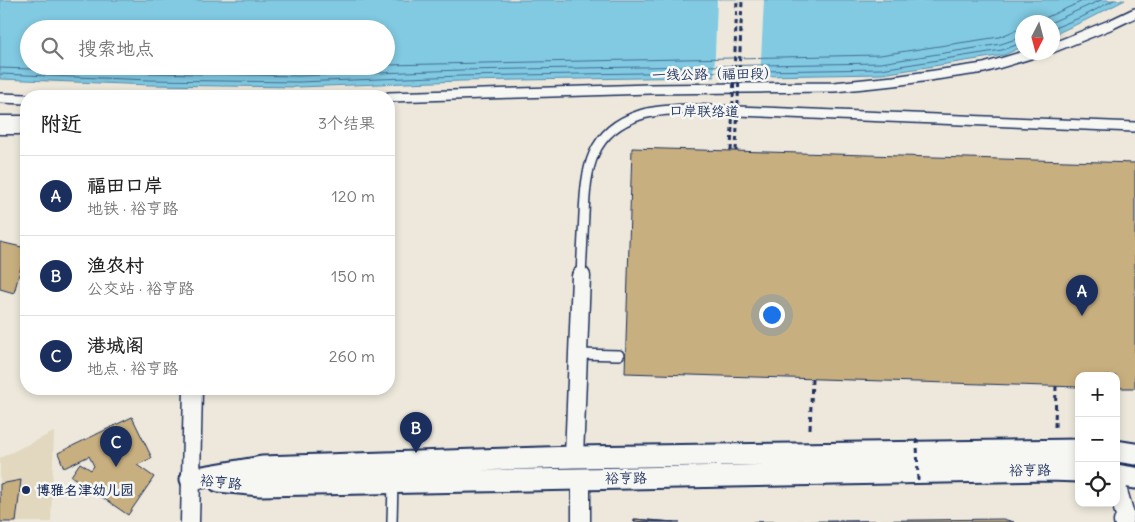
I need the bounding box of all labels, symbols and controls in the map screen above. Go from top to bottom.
north arrow [1015,15,1060,60]
search box [20,20,395,75]
icon: search [38,34,66,62]
text: 搜索地点 [78,36,154,60]
street label: 一线公路（福田段） [652,64,778,84]
street label: 口岸联络道 [669,101,739,121]
text: 附近 [40,110,82,137]
text: 3个结果 [318,113,375,133]
text: 福田口岸 [87,173,163,197]
text: A [51,186,61,206]
text: 120 m [332,186,375,206]
text: 地铁 · 裕亨路 [87,198,178,218]
text: 渔农村 [87,253,144,277]
text: B [51,266,61,286]
text: 150 m [331,266,375,286]
pin: A [1066,275,1098,316]
text: 公交站 · 裕亨路 [87,278,194,298]
your location [759,302,785,328]
text: 港城阁 [87,333,144,357]
text: C [51,346,61,366]
text: 260 m [329,346,375,366]
text: 地点 · 裕亨路 [87,358,178,378]
map controls [1075,372,1120,507]
button: + [1075,372,1120,417]
pin: B [400,412,432,453]
button: − [1075,417,1120,462]
pin: C [100,426,132,467]
street label: 裕亨路 [1009,461,1051,479]
button: locate [1075,462,1120,507]
street label: 裕亨路 [605,469,647,487]
street label: 裕亨路 [199,471,243,493]
place label: 博雅名津幼儿园 [36,481,134,499]
marker: 博雅名津幼儿园 [20,484,32,496]

